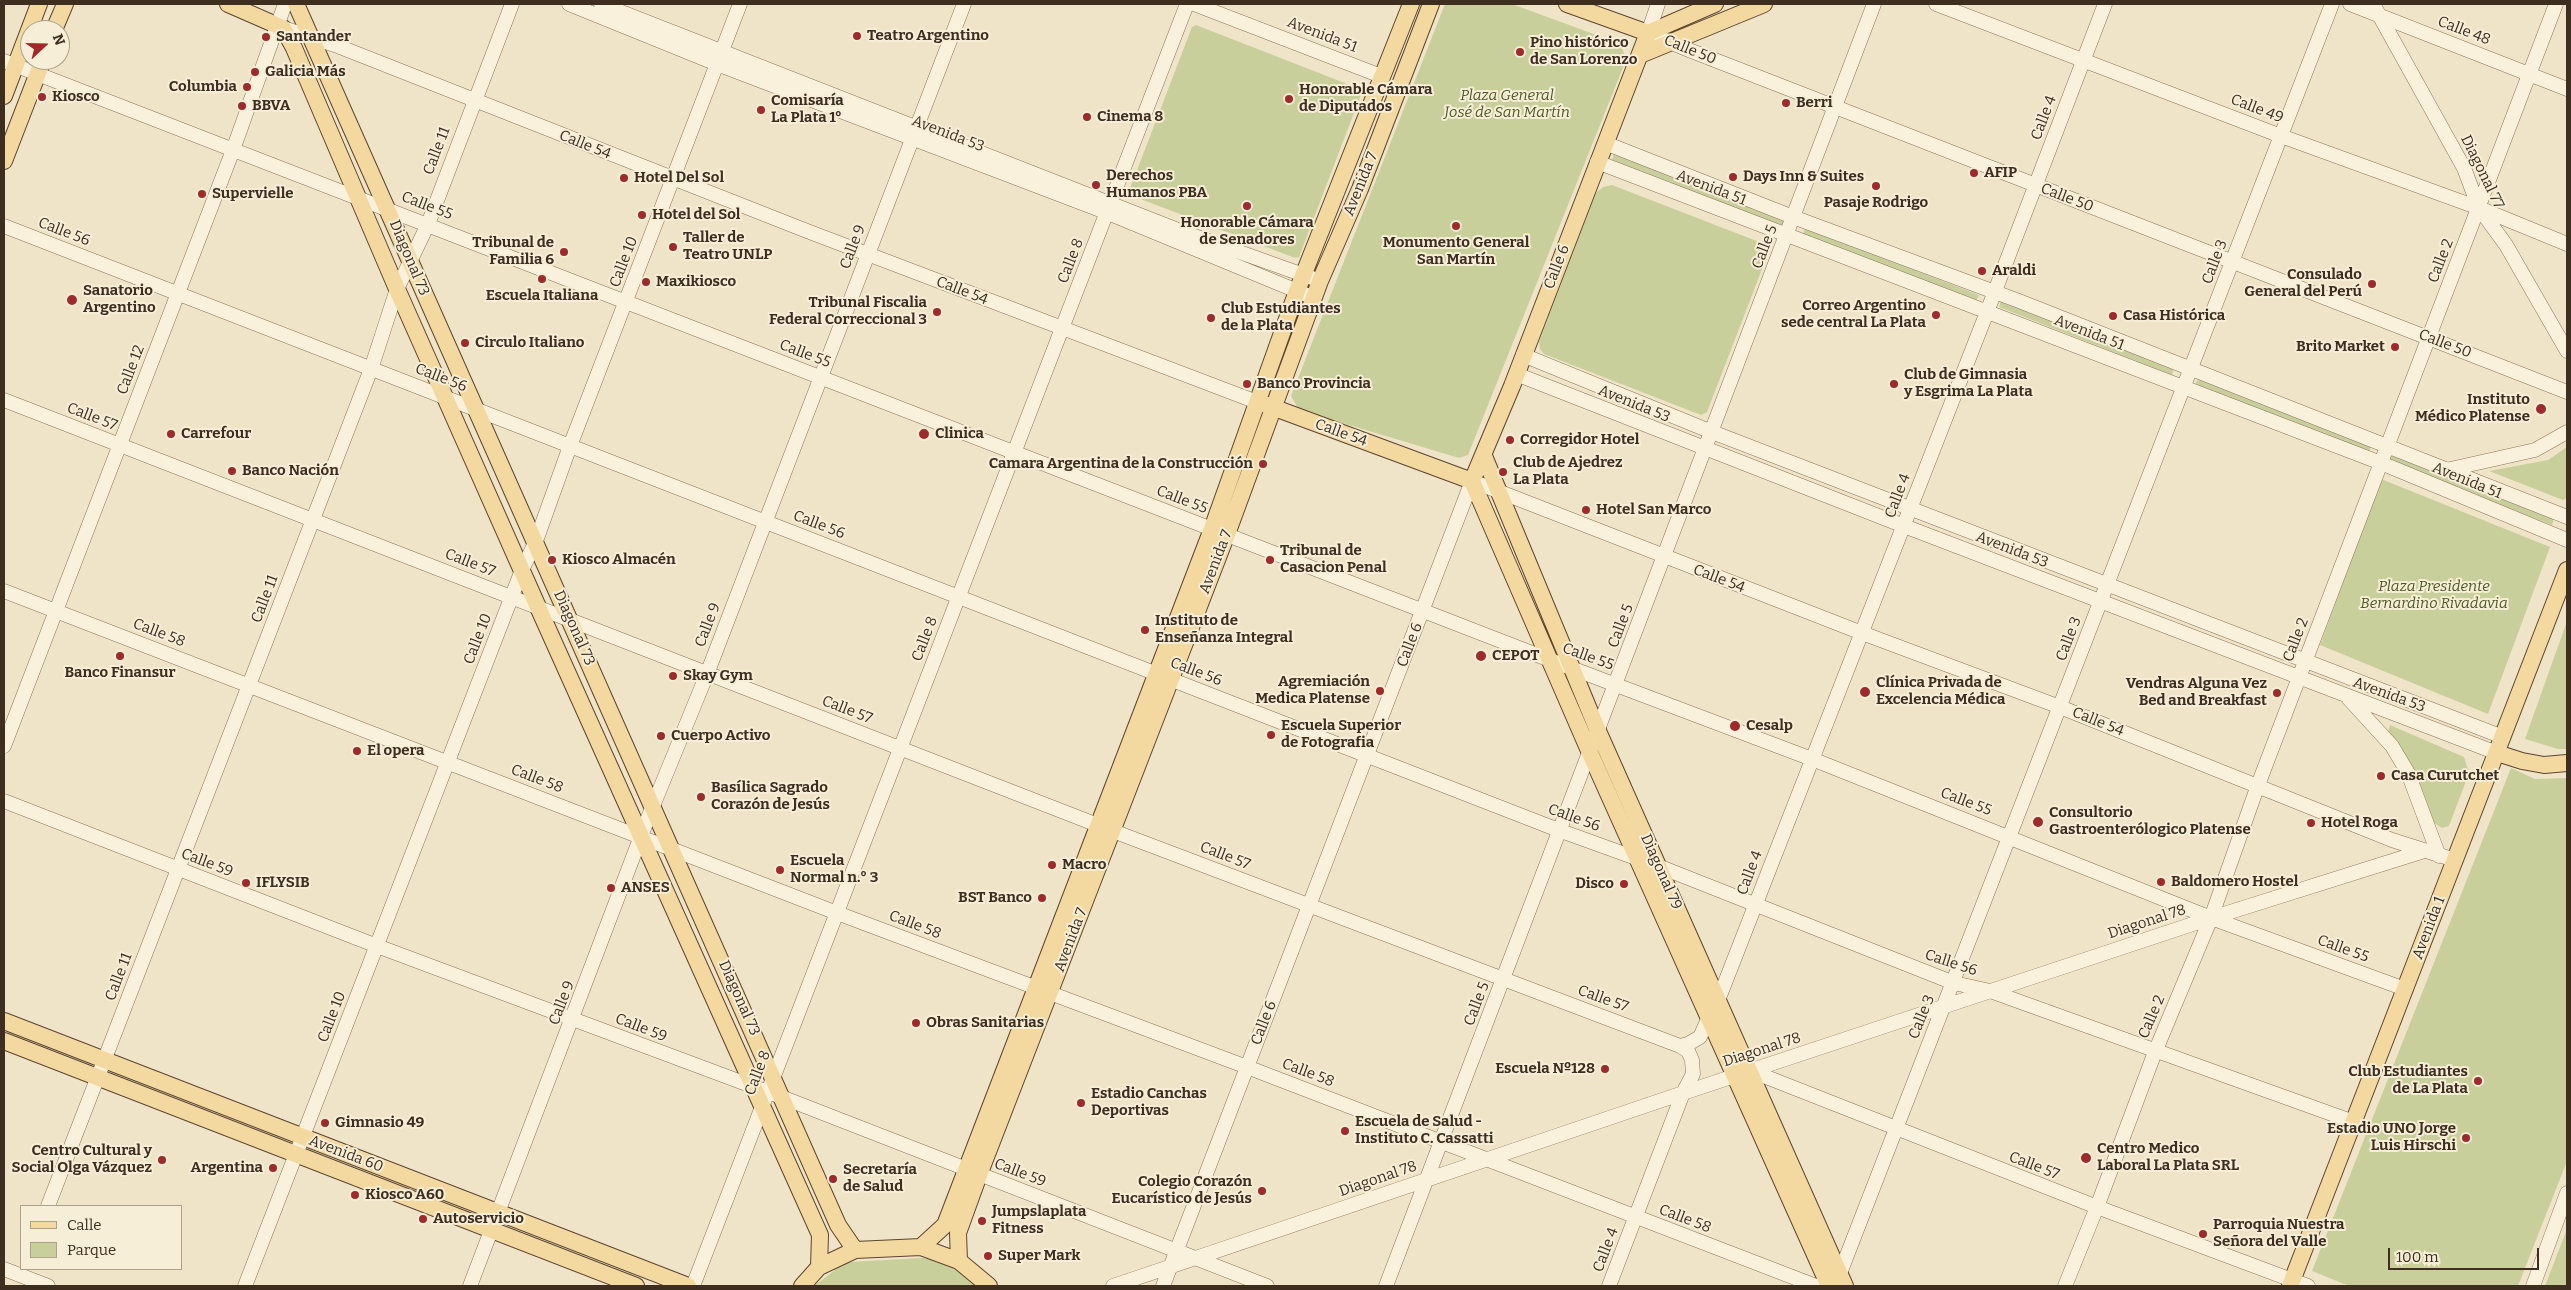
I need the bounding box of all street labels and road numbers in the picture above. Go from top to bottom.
street label: Avenida 51 [1284,13,1360,57]
street label: Calle 48 [2435,13,2493,49]
street label: Calle 50 [1661,31,1719,69]
street label: Calle 49 [2228,91,2286,127]
street label: Calle 4 [2027,93,2061,143]
street label: Avenida 53 [909,112,987,156]
street label: Calle 11 [420,125,454,177]
street label: Calle 54 [557,127,613,163]
street label: Diagonal 77 [2456,132,2508,212]
street label: Avenida 7 [1340,150,1382,218]
street label: Avenida 51 [1673,166,1749,210]
street label: Calle 50 [2038,180,2096,216]
street label: Calle 55 [399,188,455,224]
street label: Calle 56 [35,214,93,250]
street label: Diagonal 73 [385,217,433,299]
street label: Calle 9 [836,222,870,272]
street label: Calle 5 [1748,223,1782,271]
street label: Calle 10 [606,234,642,290]
street label: Calle 8 [1054,236,1088,286]
street label: Calle 3 [2198,237,2232,287]
street label: Calle 2 [2424,237,2458,285]
street label: Calle 6 [1540,242,1574,292]
street label: Calle 54 [933,273,991,309]
street label: Avenida 51 [2051,311,2127,355]
street label: Calle 50 [2416,326,2474,362]
street label: Calle 55 [777,336,833,372]
street label: Calle 12 [113,343,149,397]
street label: Calle 56 [412,360,470,396]
street label: Avenida 53 [1595,381,1673,427]
street label: Calle 57 [64,399,120,435]
street label: Calle 54 [1312,415,1370,451]
street label: Avenida 51 [2430,459,2504,503]
street label: Calle 4 [1881,471,1915,521]
street label: Calle 55 [1154,482,1210,518]
street label: Calle 56 [790,507,848,543]
street label: Avenida 7 [1196,527,1236,597]
street label: Avenida 53 [1973,528,2051,572]
street label: Calle 57 [442,545,498,581]
street label: Calle 54 [1690,561,1748,597]
street label: Calle 11 [248,573,282,625]
street label: Diagonal 73 [549,588,599,668]
street label: Calle 9 [691,600,725,650]
street label: Calle 5 [1604,602,1638,650]
street label: Calle 10 [460,611,496,667]
street label: Calle 8 [908,614,942,664]
street label: Calle 3 [2052,614,2086,664]
street label: Calle 58 [130,615,188,651]
street label: Calle 2 [2279,616,2313,664]
street label: Calle 6 [1393,620,1427,670]
street label: Calle 55 [1560,639,1616,675]
street label: Calle 56 [1167,654,1225,690]
street label: Avenida 53 [2350,674,2428,716]
street label: Calle 57 [819,692,875,728]
street label: Calle 54 [2070,704,2126,740]
street label: Calle 58 [508,761,566,797]
street label: Calle 55 [1938,784,1994,820]
street label: Calle 56 [1545,800,1603,836]
street label: Diagonal 79 [1636,831,1686,913]
street label: Calle 57 [1197,838,1253,874]
street label: Calle 59 [179,845,235,881]
street label: Calle 4 [1733,848,1767,898]
street label: Avenida 1 [2409,894,2449,962]
street label: Diagonal 78 [2106,901,2188,943]
street label: Avenida 7 [1051,905,1091,975]
street label: Calle 58 [886,907,944,943]
street label: Calle 55 [2315,931,2371,967]
street label: Calle 56 [1922,946,1980,980]
street label: Calle 11 [102,951,136,1003]
street label: Diagonal 73 [714,958,764,1038]
street label: Calle 9 [545,978,579,1028]
street label: Calle 5 [1460,980,1494,1028]
street label: Calle 57 [1575,982,1631,1016]
street label: Calle 10 [314,989,350,1045]
street label: Calle 3 [1905,992,1939,1042]
street label: Calle 2 [2135,993,2169,1041]
street label: Calle 6 [1247,998,1281,1048]
street label: Calle 59 [613,1010,669,1046]
street label: Diagonal 78 [1721,1029,1803,1071]
street label: Calle 8 [741,1048,775,1098]
street label: Calle 58 [1279,1055,1337,1091]
street label: Avenida 60 [306,1132,386,1176]
street label: Calle 57 [2006,1148,2062,1184]
street label: Calle 59 [992,1155,1048,1191]
street label: Diagonal 78 [1337,1157,1419,1201]
street label: Calle 58 [1656,1201,1714,1237]
street label: Calle 4 [1589,1225,1623,1275]

